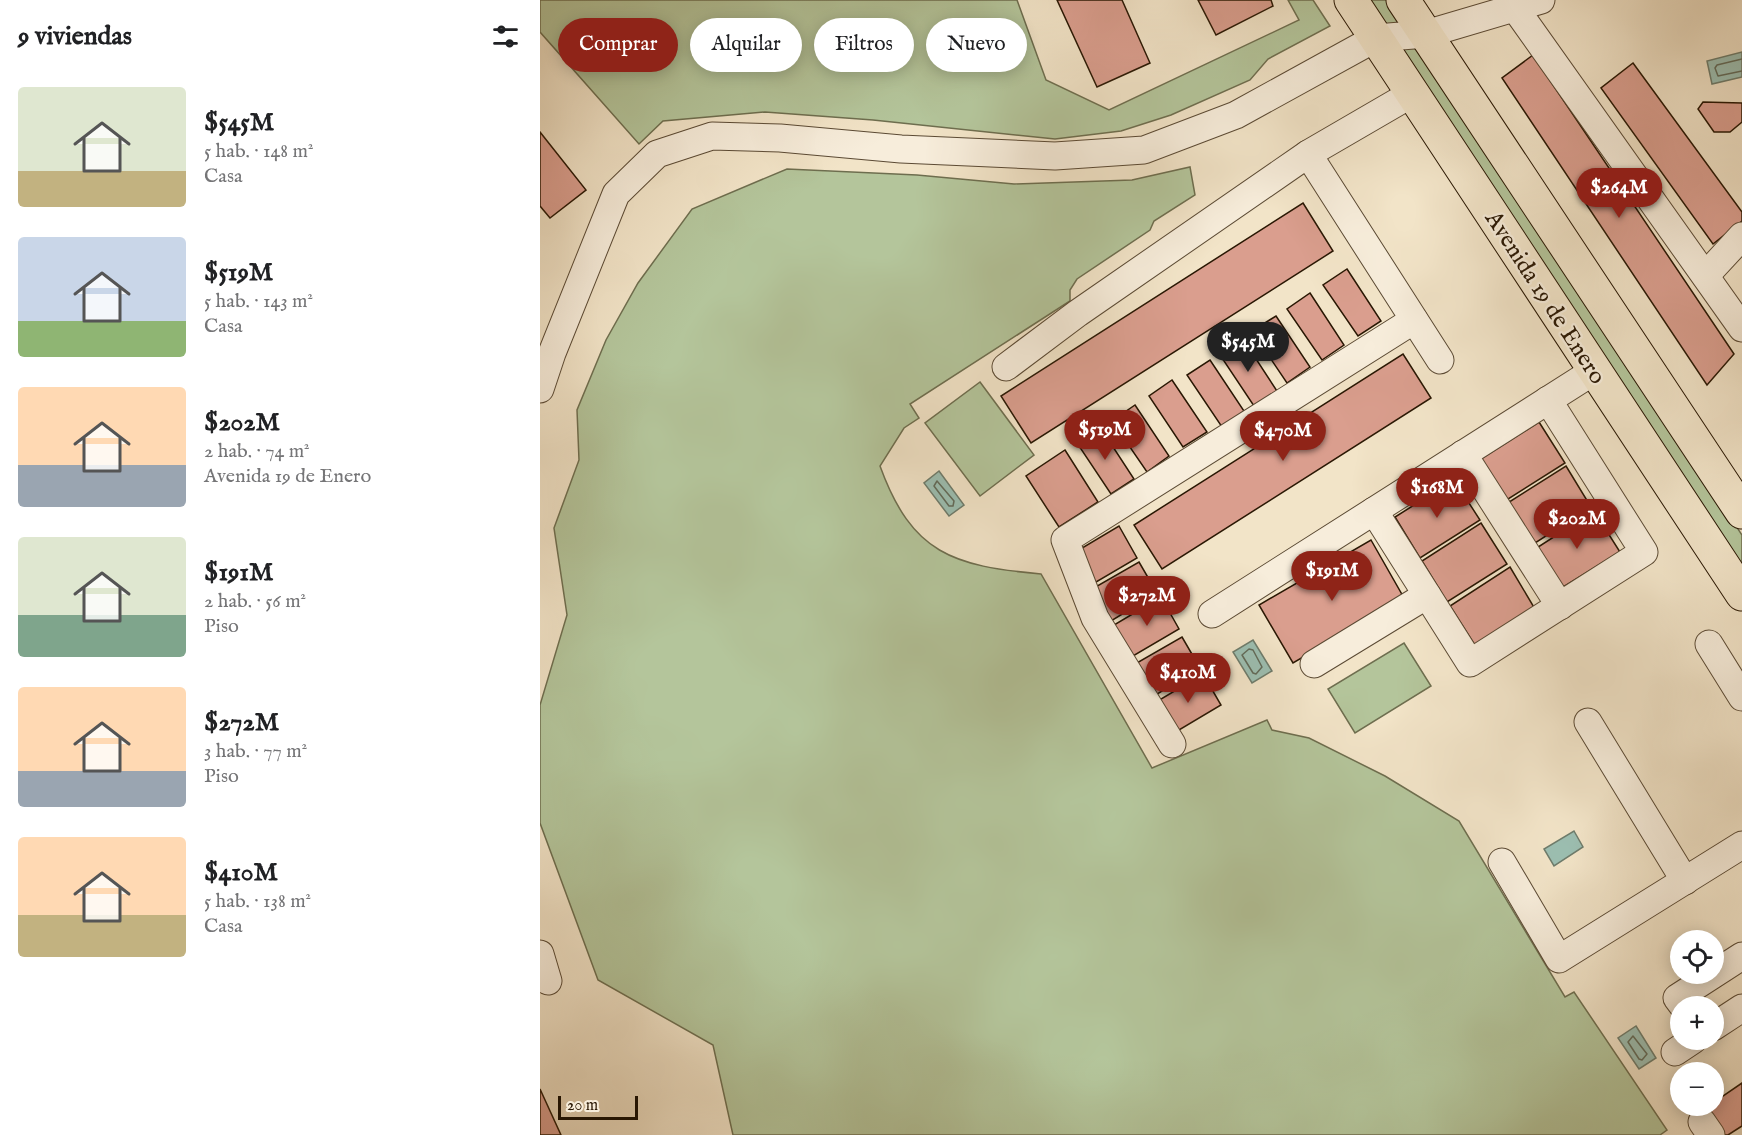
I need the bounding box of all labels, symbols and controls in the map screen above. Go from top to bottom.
chip: Comprar [558,18,678,72]
chip: Alquilar [690,18,802,72]
chip: Filtros [814,18,914,72]
chip: Nuevo [926,18,1027,72]
text: 9 viviendas [18,20,132,53]
icon: filters [489,20,522,53]
text: $545M [204,106,274,139]
icon: home [66,111,138,183]
text: 5 hab. · 148 m² [204,139,314,164]
text: Casa [204,164,243,189]
pin: $264M [1577,168,1661,219]
text: $264M [1590,175,1648,200]
street label: Avenida 19 de Enero [1477,204,1612,390]
text: $519M [204,256,273,289]
icon: home [66,261,138,333]
text: 5 hab. · 143 m² [204,289,313,314]
text: Casa [204,314,243,339]
pin: $545M [1206,322,1290,373]
text: $545M [1221,329,1275,354]
text: $202M [204,406,280,439]
pin: $519M [1063,410,1147,461]
icon: home [66,411,138,483]
pin: $470M [1241,411,1325,462]
text: $519M [1078,417,1132,442]
text: $470M [1254,418,1312,443]
text: 2 hab. · 74 m² [204,439,310,464]
text: Avenida 19 de Enero [204,464,371,489]
pin: $168M [1395,468,1479,519]
text: $168M [1410,475,1464,500]
pin: $202M [1535,499,1619,550]
text: $202M [1548,506,1606,531]
pin: $191M [1290,551,1374,602]
text: $191M [204,556,273,589]
text: $191M [1305,558,1359,583]
icon: home [66,561,138,633]
pin: $272M [1105,576,1189,627]
text: $272M [1118,583,1176,608]
text: 2 hab. · 56 m² [204,589,306,614]
text: Piso [204,614,239,639]
pin: $410M [1146,653,1230,704]
text: $410M [1160,660,1216,685]
text: $272M [204,706,279,739]
icon: home [66,711,138,783]
text: 3 hab. · 77 m² [204,739,307,764]
text: Piso [204,764,239,789]
text: $410M [204,856,278,889]
icon: home [66,861,138,933]
text: 5 hab. · 138 m² [204,889,311,914]
text: Casa [204,914,243,939]
map controls [1670,930,1724,1116]
button: locate [1670,930,1724,984]
button: + [1670,996,1724,1050]
button: − [1670,1062,1724,1116]
scale bar [558,1093,638,1120]
text: 20 m [567,1096,598,1116]

